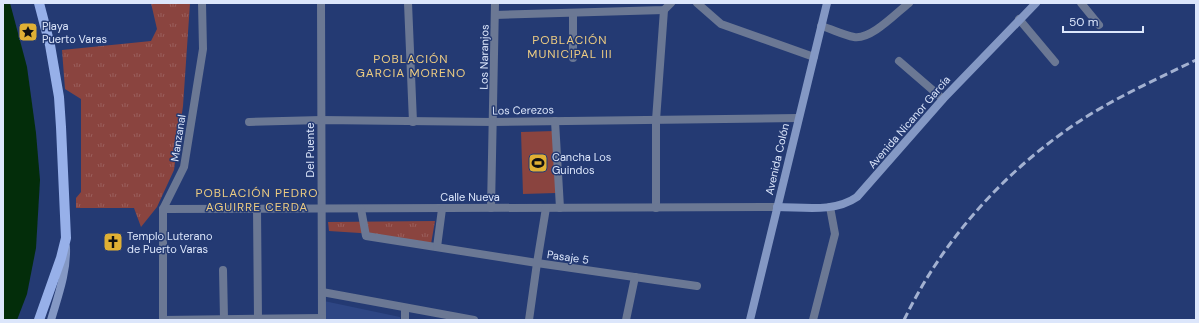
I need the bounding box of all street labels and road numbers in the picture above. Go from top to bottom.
street label: Los Naranjos [476,24,492,90]
street label: Avenida Nicanor García [865,73,953,171]
street label: Los Cerezos [492,102,554,118]
street label: Manzanal [167,114,189,162]
street label: Avenida Colón [762,122,792,196]
street label: Del Puente [303,123,317,177]
street label: Calle Nueva [440,190,500,204]
street label: Pasaje 5 [546,247,590,267]

